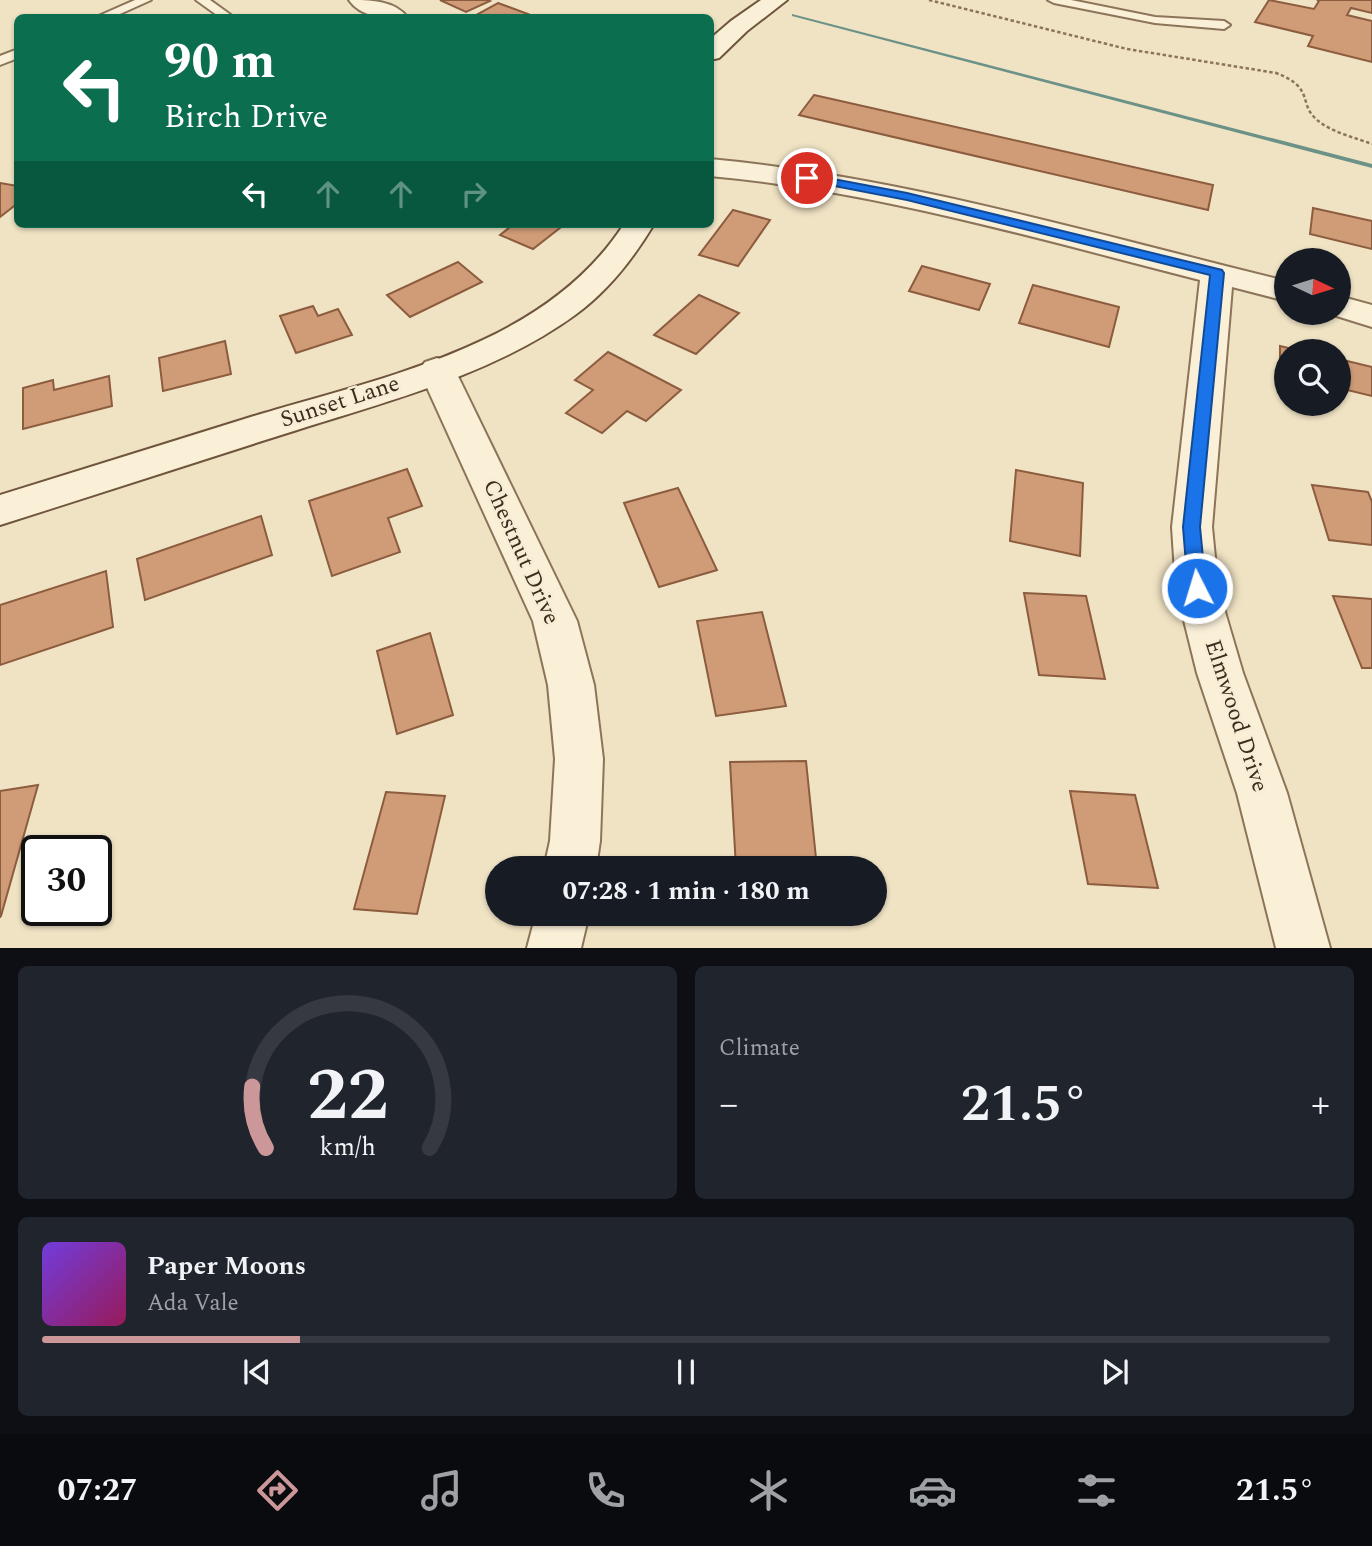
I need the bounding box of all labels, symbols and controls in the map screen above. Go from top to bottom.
text: 90 m [164,25,275,100]
icon: left [49,42,140,133]
text: Birch Drive [164,93,328,142]
pin [777,148,837,208]
icon: arrive [788,159,826,197]
icon: left [236,175,274,213]
icon: ahead [309,175,347,213]
icon: ahead [382,175,420,213]
icon: right [455,175,493,213]
north arrow [1274,248,1351,326]
map controls [1274,248,1351,416]
button: search [1274,339,1351,416]
street label: Sunset Lane [276,366,404,438]
street label: Chestnut Drive [473,474,569,630]
position arrow [1160,551,1234,625]
street label: Elmwood Drive [1195,635,1277,797]
speed limit sign: 30 [21,835,112,926]
text: 07:28 · 1 min · 180 m [562,871,810,911]
text: Climate [719,1031,800,1066]
text: 22 [307,1042,388,1153]
text: 21.5° [961,1065,1088,1144]
text: − [719,1076,738,1134]
text: + [1311,1076,1330,1134]
text: km/h [319,1129,376,1167]
text: Paper Moons [147,1246,306,1286]
text: Ada Vale [147,1286,239,1321]
icon: previous [238,1353,276,1391]
icon: pause [667,1353,705,1391]
icon: next [1096,1353,1134,1391]
text: 07:27 [57,1466,138,1515]
icon: directions [253,1466,302,1515]
icon: music [417,1466,466,1515]
icon: phone [581,1466,630,1515]
icon: climate [744,1466,793,1515]
icon: car [908,1466,957,1515]
icon: filters [1072,1466,1121,1515]
text: 21.5° [1236,1466,1315,1515]

